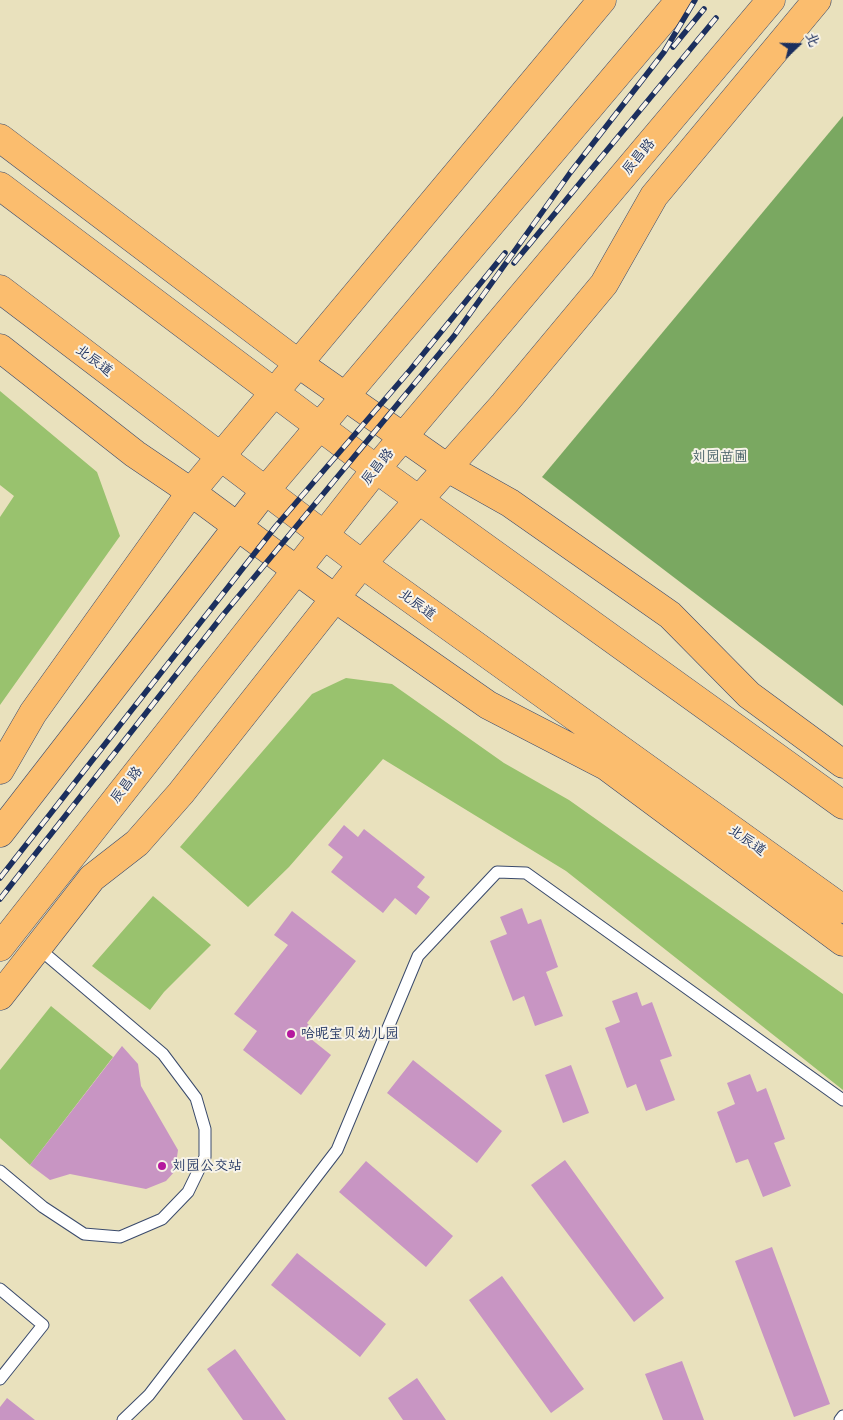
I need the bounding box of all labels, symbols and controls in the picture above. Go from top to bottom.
north arrow [773,20,823,70]
text: 北 [802,30,823,49]
street label: 辰昌路 [619,136,659,178]
street label: 北辰道 [72,342,116,380]
street label: 辰昌路 [358,445,398,489]
park label: 刘园苗圃 [692,449,748,465]
street label: 北辰道 [395,586,439,624]
street label: 辰昌路 [107,763,147,807]
street label: 北辰道 [725,822,769,860]
place label: 哈昵宝贝幼儿园 [301,1026,399,1042]
marker: 哈昵宝贝幼儿园 [285,1028,297,1040]
place label: 刘园公交站 [172,1158,242,1174]
marker: 刘园公交站 [156,1160,168,1172]

